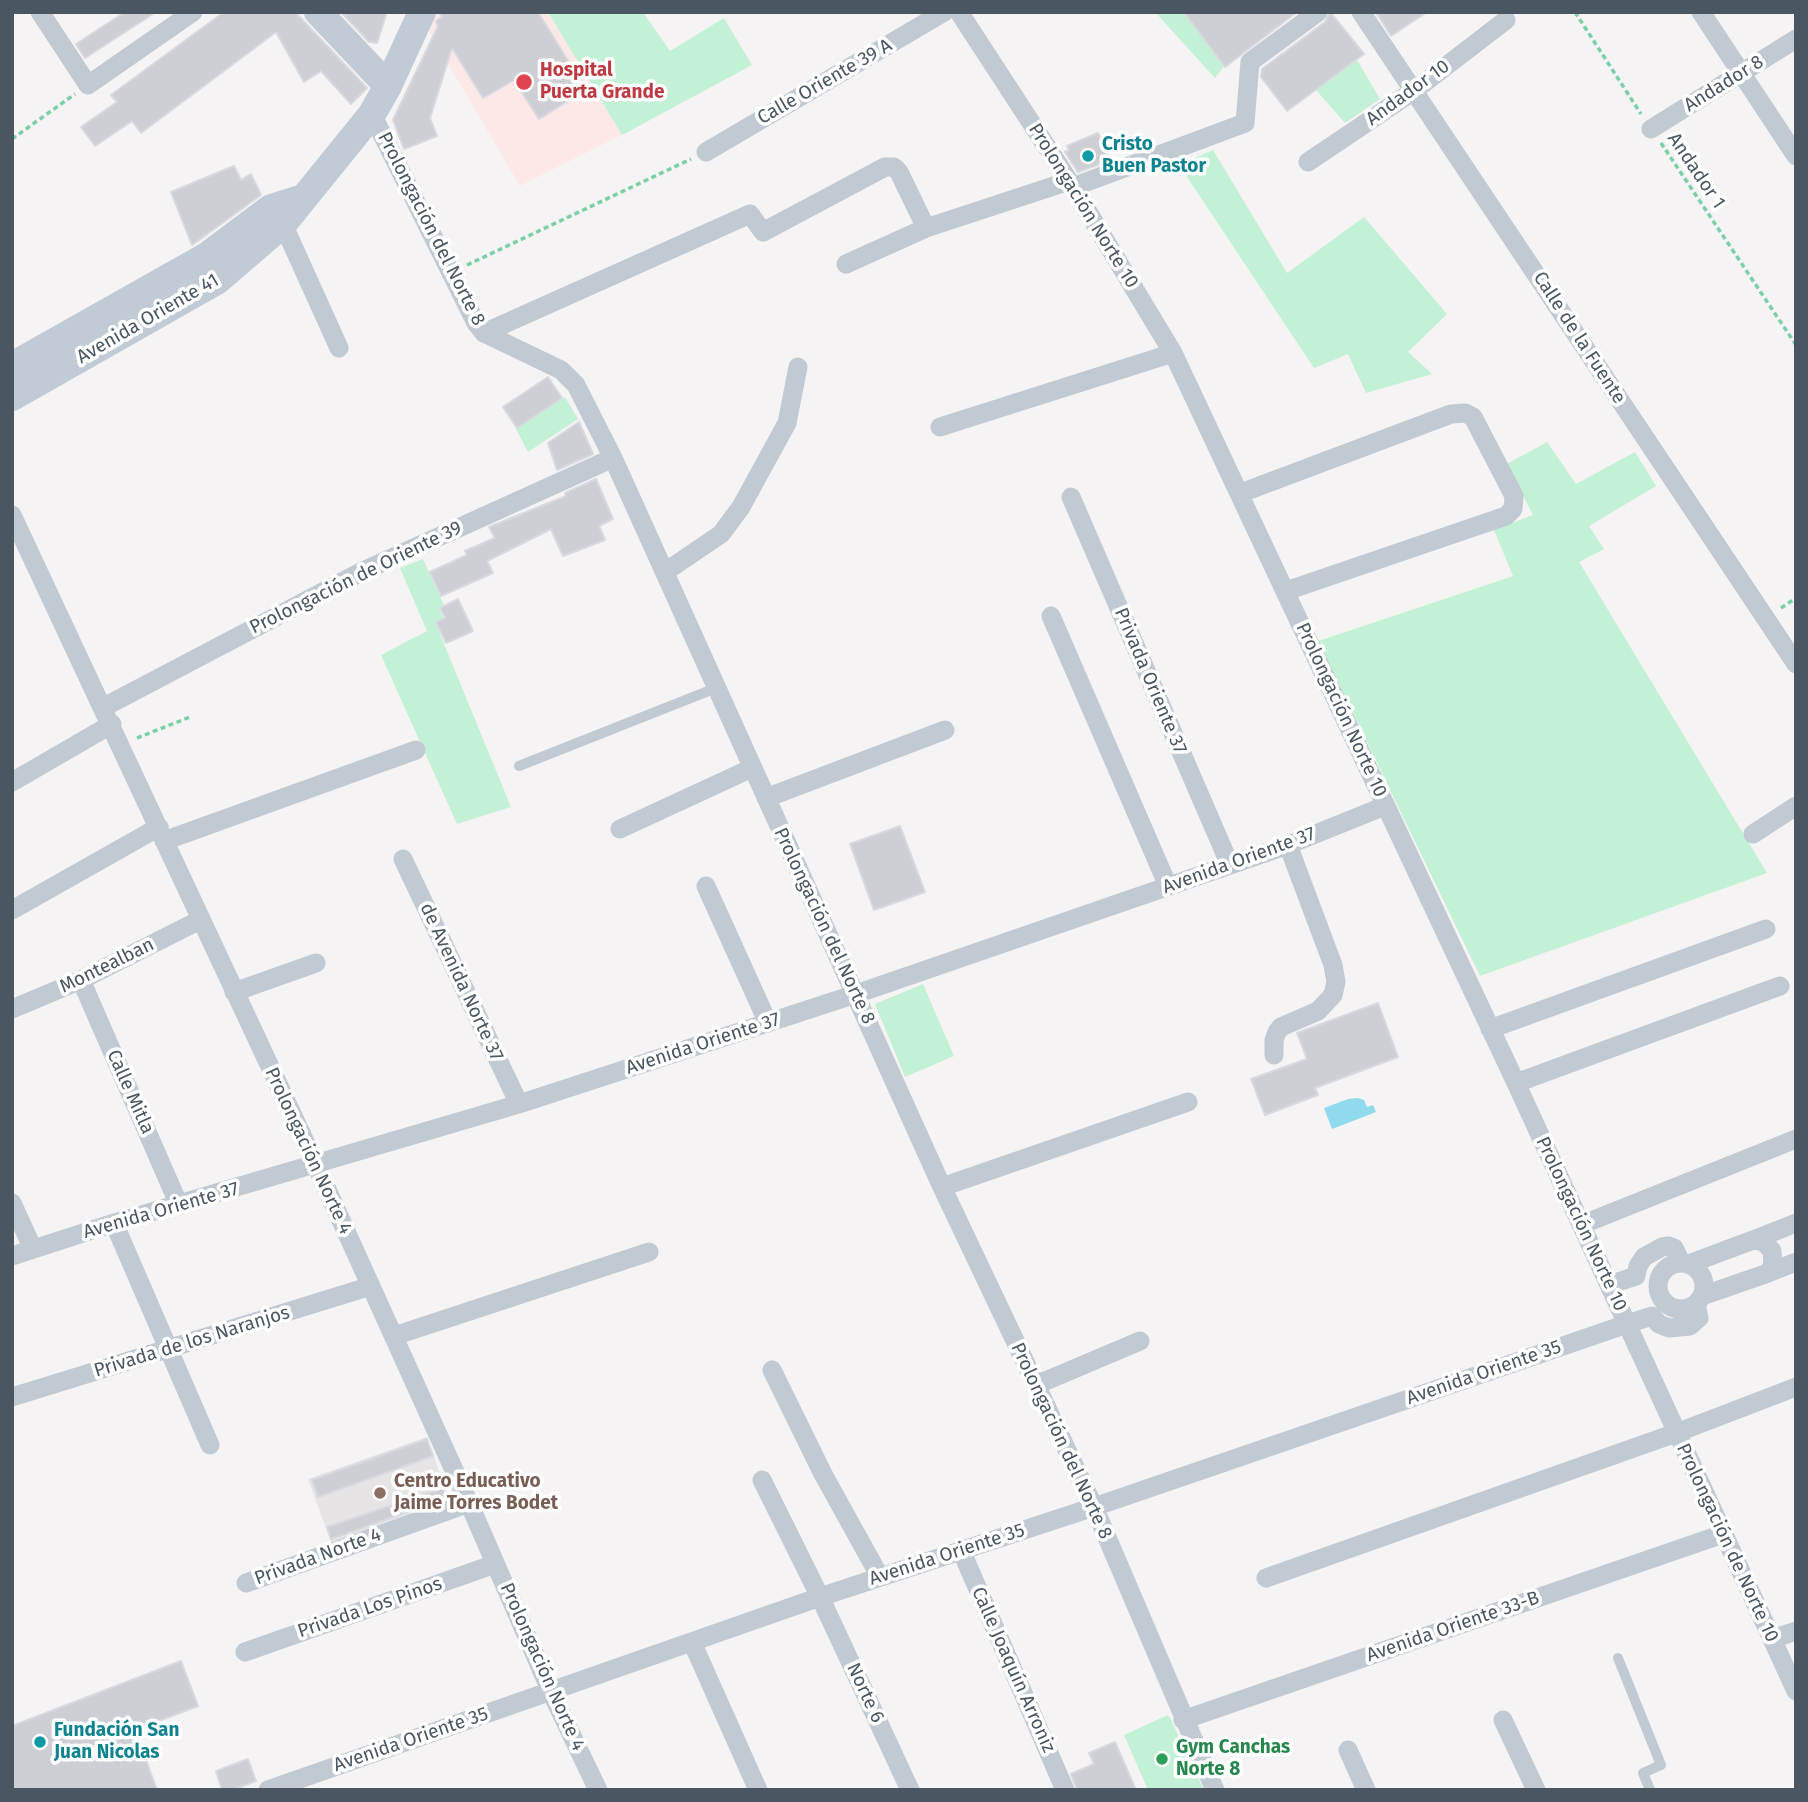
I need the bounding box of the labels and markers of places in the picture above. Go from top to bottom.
place label: Hospital Puerta Grande [540,60,664,104]
marker: Hospital Puerta Grande [514,72,534,92]
place label: Cristo Buen Pastor [1102,134,1206,178]
marker: Cristo Buen Pastor [1080,148,1096,164]
place label: Centro Educativo Jaime Torres Bodet [394,1471,558,1515]
marker: Centro Educativo Jaime Torres Bodet [372,1485,388,1501]
place label: Fundación San Juan Nicolas [54,1720,179,1764]
marker: Fundación San Juan Nicolas [32,1734,48,1750]
place label: Gym Canchas Norte 8 [1176,1737,1290,1781]
marker: Gym Canchas Norte 8 [1154,1751,1170,1767]

